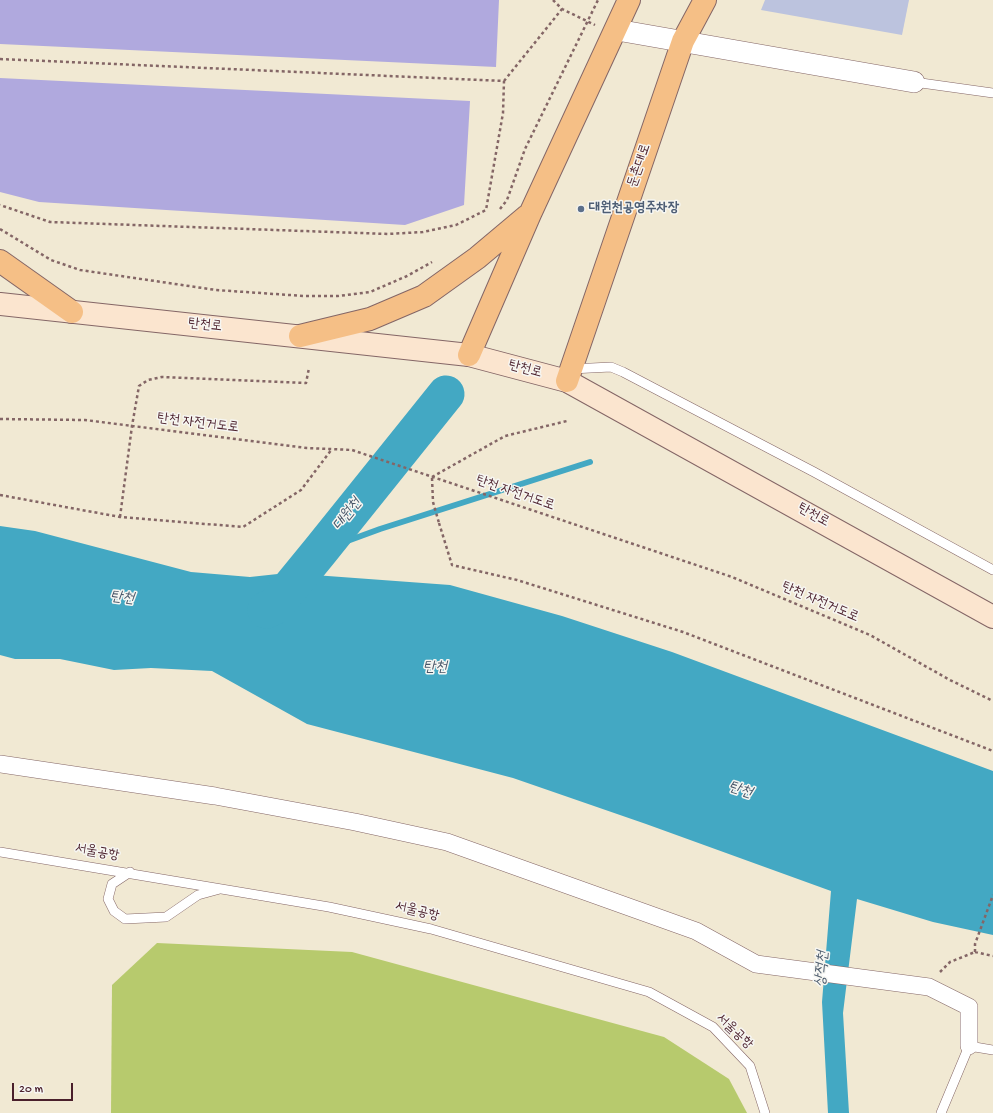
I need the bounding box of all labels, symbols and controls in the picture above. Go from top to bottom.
street label: 둔촌대로 [625,142,655,190]
place label: 대원천공영주차장 [589,201,679,217]
marker: 대원천공영주차장 [576,204,586,214]
street label: 탄천로 [187,316,223,336]
street label: 탄천로 [507,358,543,382]
street label: 탄천 자전거도로 [156,411,240,437]
street label: 탄천 자전거도로 [473,473,557,515]
water label: 대원천 [330,495,366,535]
street label: 탄천로 [794,500,832,532]
street label: 탄천 자전거도로 [779,579,861,627]
water label: 탄천 [109,589,135,609]
water label: 탄천 [423,660,447,678]
water label: 탄천 [726,779,754,803]
street label: 서울공항 [73,841,121,865]
street label: 서울공항 [393,899,441,925]
water label: 상적천 [812,950,834,988]
street label: 서울공항 [712,1010,756,1054]
scale bar [14,1075,75,1101]
text: 20 m [19,1083,43,1097]

